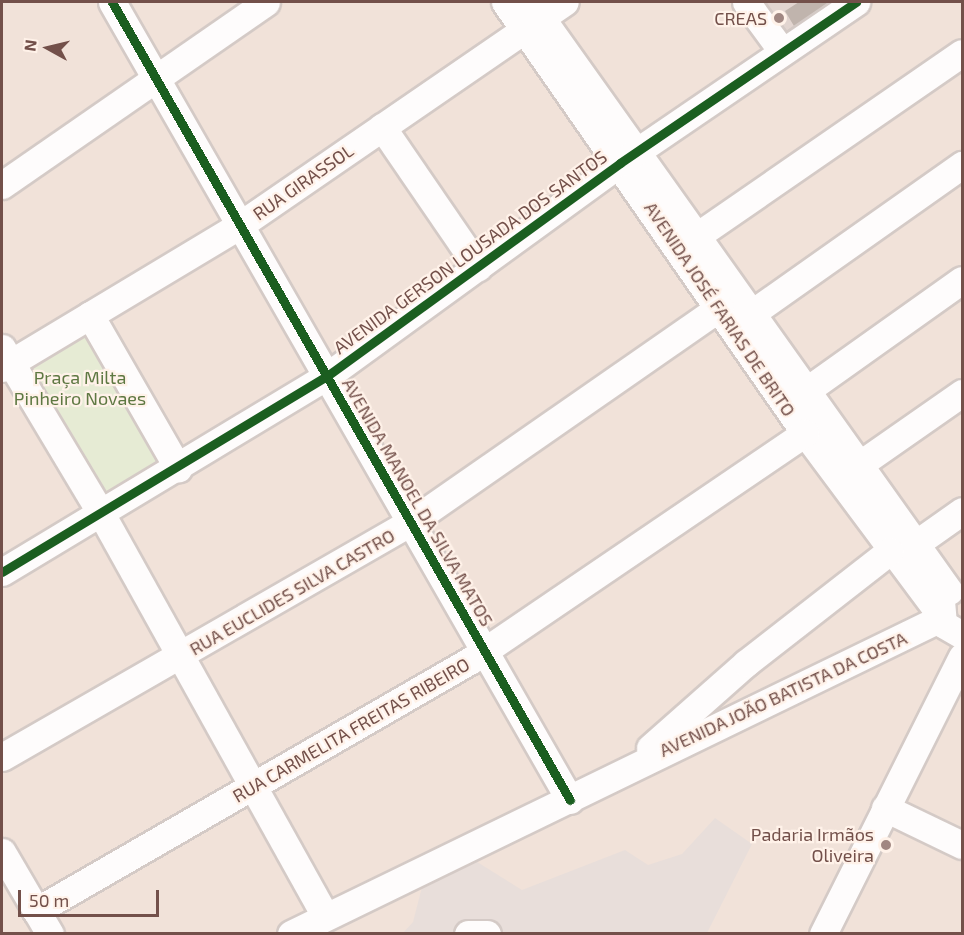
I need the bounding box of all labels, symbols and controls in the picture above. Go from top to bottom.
place label: CREAS [714,7,767,29]
marker: CREAS [772,11,786,25]
north arrow [18,18,78,78]
text: N [19,38,40,52]
street label: RUA GIRASSOL [248,139,358,225]
street label: AVENIDA GERSON LOUSADA DOS SANTOS [329,145,611,359]
street label: AVENIDA JOSÉ FARIAS DE BRITO [640,197,800,421]
park label: Praça Milta Pinheiro Novaes [14,367,146,410]
street label: AVENIDA MANOEL DA SILVA MATOS [337,373,499,631]
street label: RUA EUCLIDES SILVA CASTRO [185,524,399,660]
street label: AVENIDA JOÃO BATISTA DA COSTA [655,627,911,761]
street label: RUA CARMELITA FREITAS RIBEIRO [228,653,474,807]
place label: Padaria Irmãos Oliveira [751,824,874,866]
marker: Padaria Irmãos Oliveira [879,838,893,852]
scale bar [21,878,162,916]
text: 50 m [29,889,69,911]

